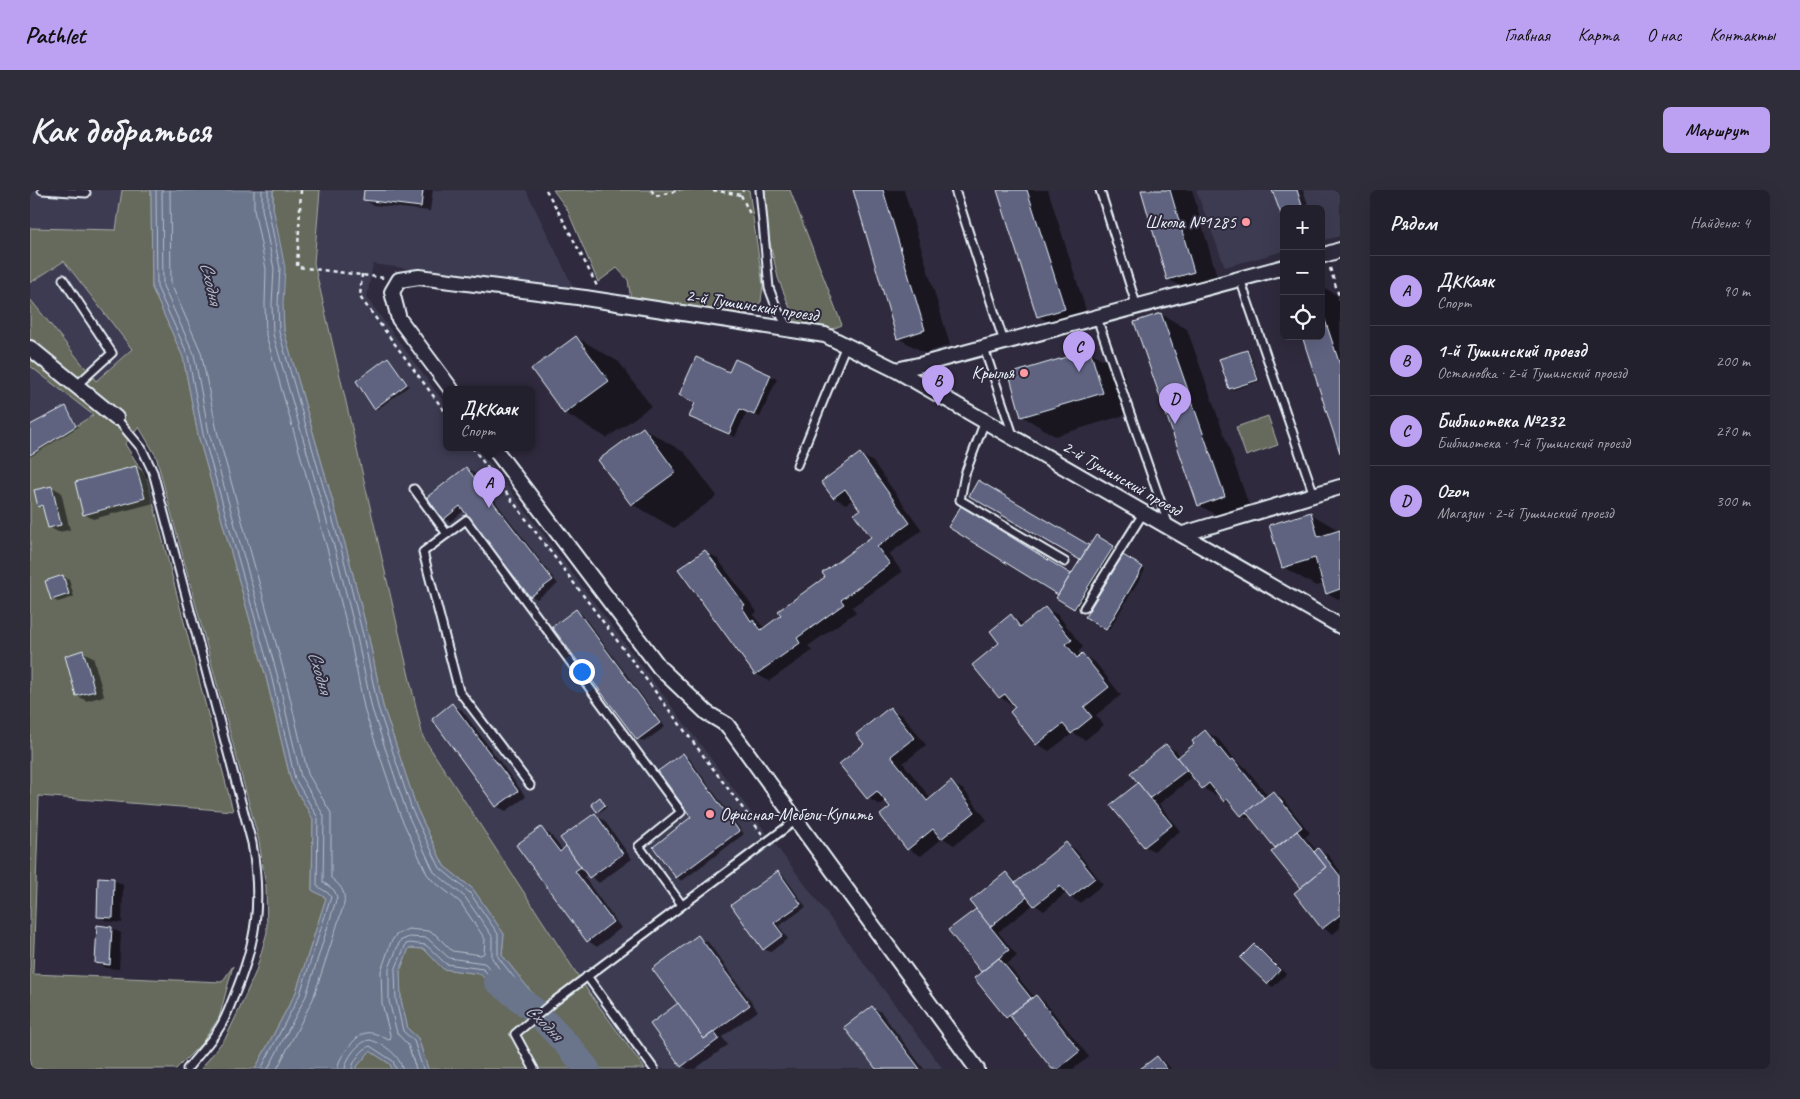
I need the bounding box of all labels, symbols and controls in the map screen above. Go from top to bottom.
text: Pathlet [25,20,85,50]
text: Главная [1505,24,1550,46]
text: Карта [1578,24,1619,46]
text: О нас [1647,24,1682,46]
text: Контакты [1710,24,1775,46]
button: Маршрут [1663,107,1770,153]
text: Как добраться [30,108,211,153]
map controls [1280,205,1325,340]
button: + [1280,205,1325,250]
text: Рядом [1390,210,1437,236]
place label: Школа №1285 [1145,211,1237,233]
text: Найдено: 4 [1690,213,1750,233]
marker: Школа №1285 [1240,216,1252,228]
button: − [1280,250,1325,295]
water label: Сходня [195,260,228,309]
text: ДККаяк [1437,269,1494,293]
text: A [1402,281,1410,301]
text: 90 m [1723,281,1750,301]
street label: 2-й Тушинский проезд [684,284,822,327]
text: Спорт [1437,293,1472,313]
button: locate [1280,295,1325,340]
pin: C [1063,331,1095,372]
text: 1-й Тушинский проезд [1437,339,1586,363]
text: B [1402,351,1410,371]
text: 200 m [1716,351,1750,371]
place label: Крылья [972,362,1015,384]
text: Остановка · 2-й Тушинский проезд [1437,363,1627,383]
pin: B [922,365,954,406]
marker: Крылья [1018,367,1030,379]
pin: D [1159,383,1191,424]
popup [443,386,535,451]
text: ДККаяк [461,397,517,421]
text: Библиотека №232 [1437,409,1564,433]
text: Спорт [461,421,495,441]
text: C [1402,421,1410,441]
text: 270 m [1716,421,1750,441]
text: Библиотека · 1-й Тушинский проезд [1437,433,1630,453]
street label: 2-й Тушинский проезд [1058,435,1187,522]
pin: A [473,467,505,508]
text: Ozon [1437,479,1469,503]
text: D [1401,491,1411,511]
text: 300 m [1716,491,1750,511]
text: Магазин · 2-й Тушинский проезд [1437,503,1614,523]
water label: Сходня [303,648,338,699]
your location [569,659,595,685]
place label: Офисная-Мебели-Купить [720,803,873,825]
marker: Офисная-Мебели-Купить [704,808,716,820]
water label: Сходня [520,998,570,1048]

